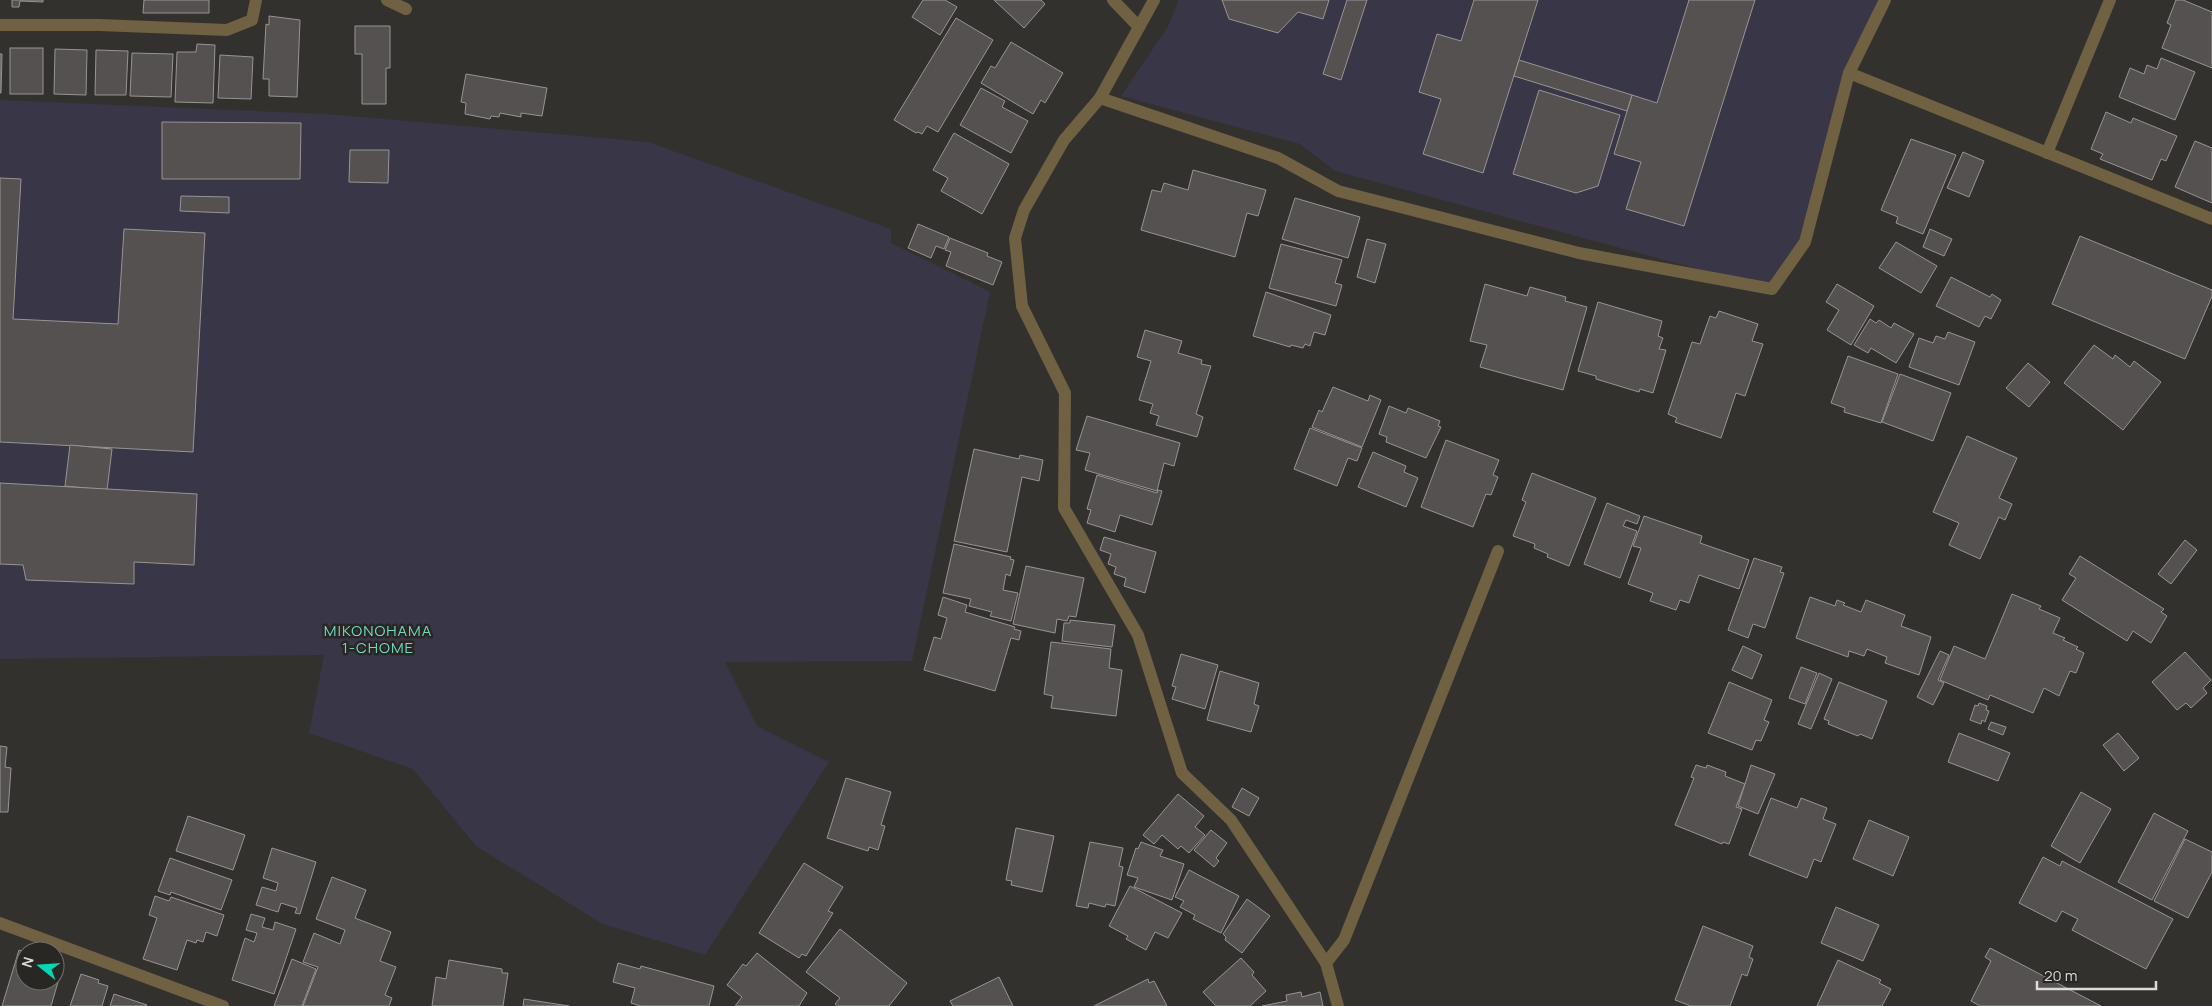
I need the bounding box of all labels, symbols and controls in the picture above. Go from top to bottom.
district label: MIKONOHAMA 1-CHOME [324,620,432,658]
north arrow [15,941,65,991]
text: N [17,954,38,970]
scale bar [2037,958,2156,990]
text: 20 m [2044,965,2077,986]

